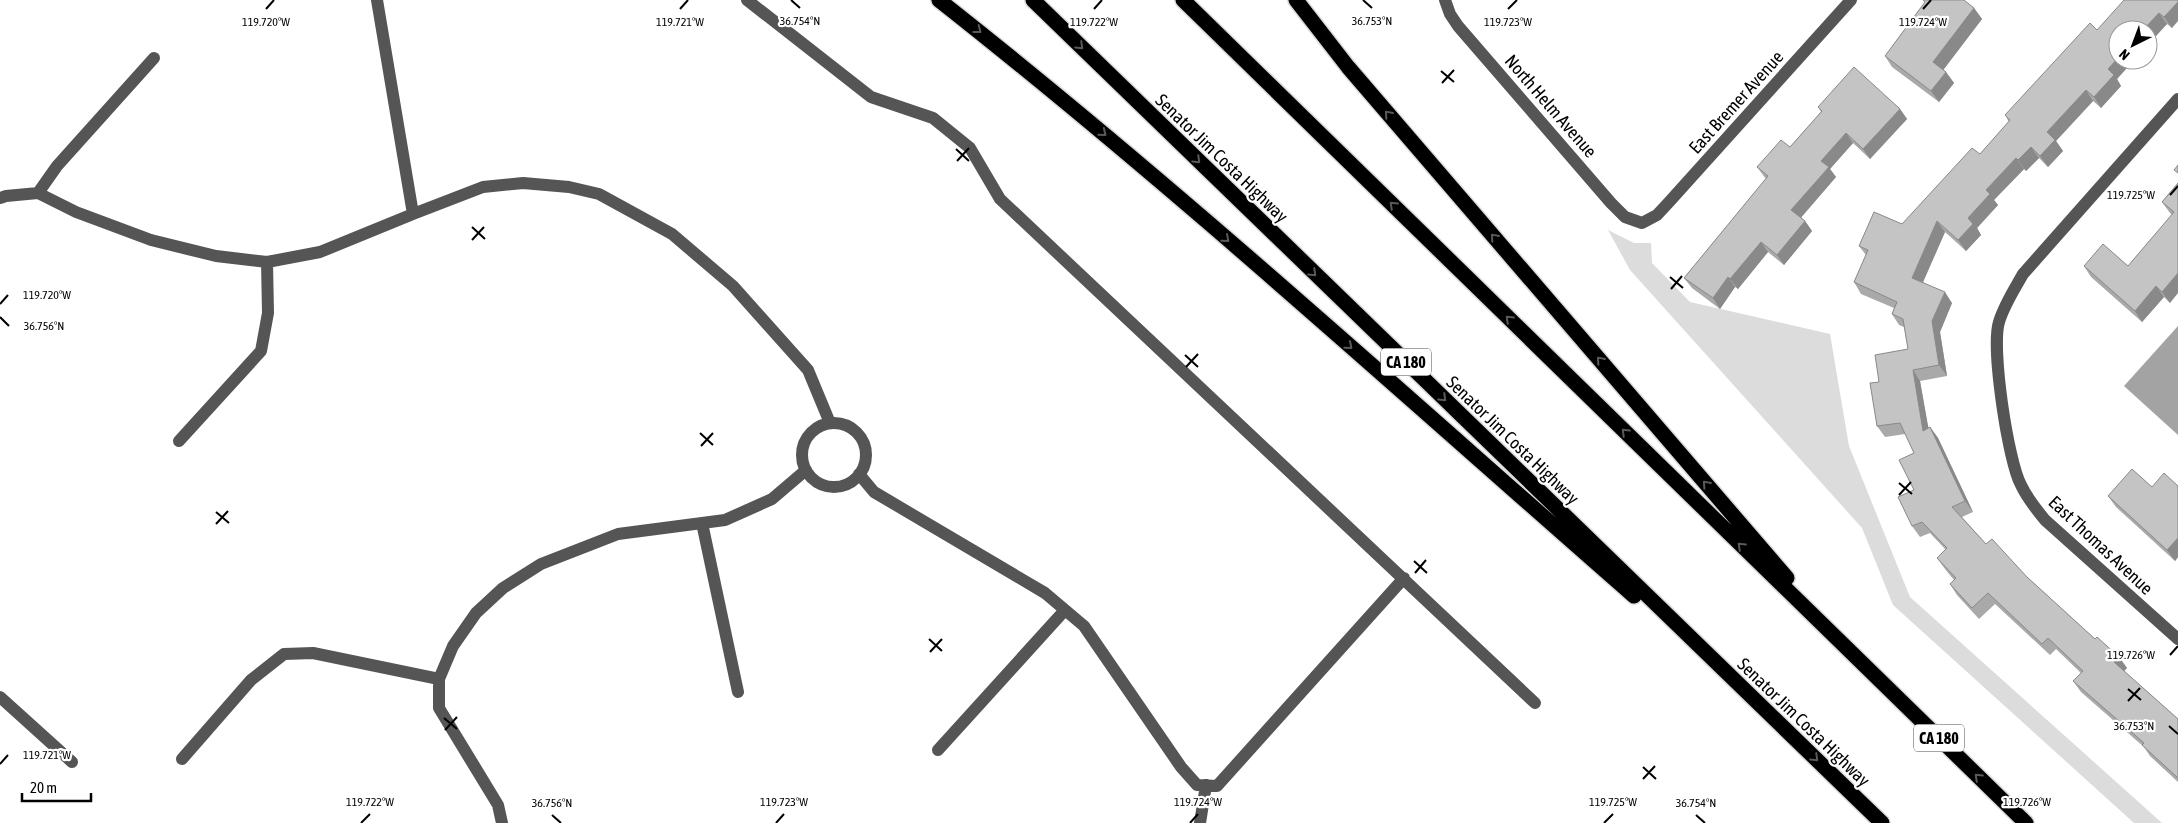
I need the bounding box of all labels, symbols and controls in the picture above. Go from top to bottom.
text: 36.754°N [780,14,820,28]
text: 36.753°N [1352,14,1392,28]
text: 119.720°W [242,15,290,29]
text: 119.721°W [656,15,704,29]
text: 119.722°W [1070,15,1118,29]
text: 119.723°W [1484,15,1532,29]
text: 119.724°W [1899,15,1947,29]
north arrow [2108,20,2158,70]
one-way arrow [972,25,981,34]
one-way arrow [1075,40,1084,49]
street label: East Bremer Avenue [1684,46,1788,158]
text: N [2116,46,2133,63]
street label: North Helm Avenue [1501,50,1601,162]
street label: Senator Jim Costa Highway [1151,89,1293,227]
one-way arrow [1385,110,1394,119]
one-way arrow [1097,128,1106,136]
one-way arrow [1191,154,1200,163]
text: 119.725°W [2107,188,2155,202]
one-way arrow [1390,202,1399,211]
one-way arrow [1221,234,1230,243]
one-way arrow [1491,234,1500,243]
one-way arrow [1307,267,1316,276]
text: 119.720°W [23,288,71,302]
one-way arrow [1506,316,1515,325]
text: 36.756°N [24,319,64,333]
one-way arrow [1343,340,1352,349]
road number: CA 180 [1381,348,1431,376]
one-way arrow [1597,357,1606,366]
street label: Senator Jim Costa Highway [1442,371,1584,509]
one-way arrow [1437,392,1446,401]
one-way arrow [1622,429,1631,438]
one-way arrow [1702,480,1711,489]
street label: East Thomas Avenue [2045,491,2157,599]
one-way arrow [1738,543,1747,552]
text: 119.726°W [2107,648,2155,662]
street label: Senator Jim Costa Highway [1733,653,1875,791]
text: 36.753°N [2114,719,2154,733]
road number: CA 180 [1914,724,1964,751]
text: 119.721°W [23,748,71,762]
one-way arrow [1809,752,1818,761]
scale bar [22,770,91,802]
one-way arrow [1975,774,1984,783]
text: 20 m [30,779,57,796]
text: 119.722°W [346,795,394,809]
text: 119.723°W [760,795,808,809]
text: 119.724°W [1174,795,1222,809]
text: 119.725°W [1589,795,1637,809]
text: 119.726°W [2003,795,2051,809]
text: 36.756°N [532,796,572,810]
text: 36.754°N [1676,796,1716,810]

